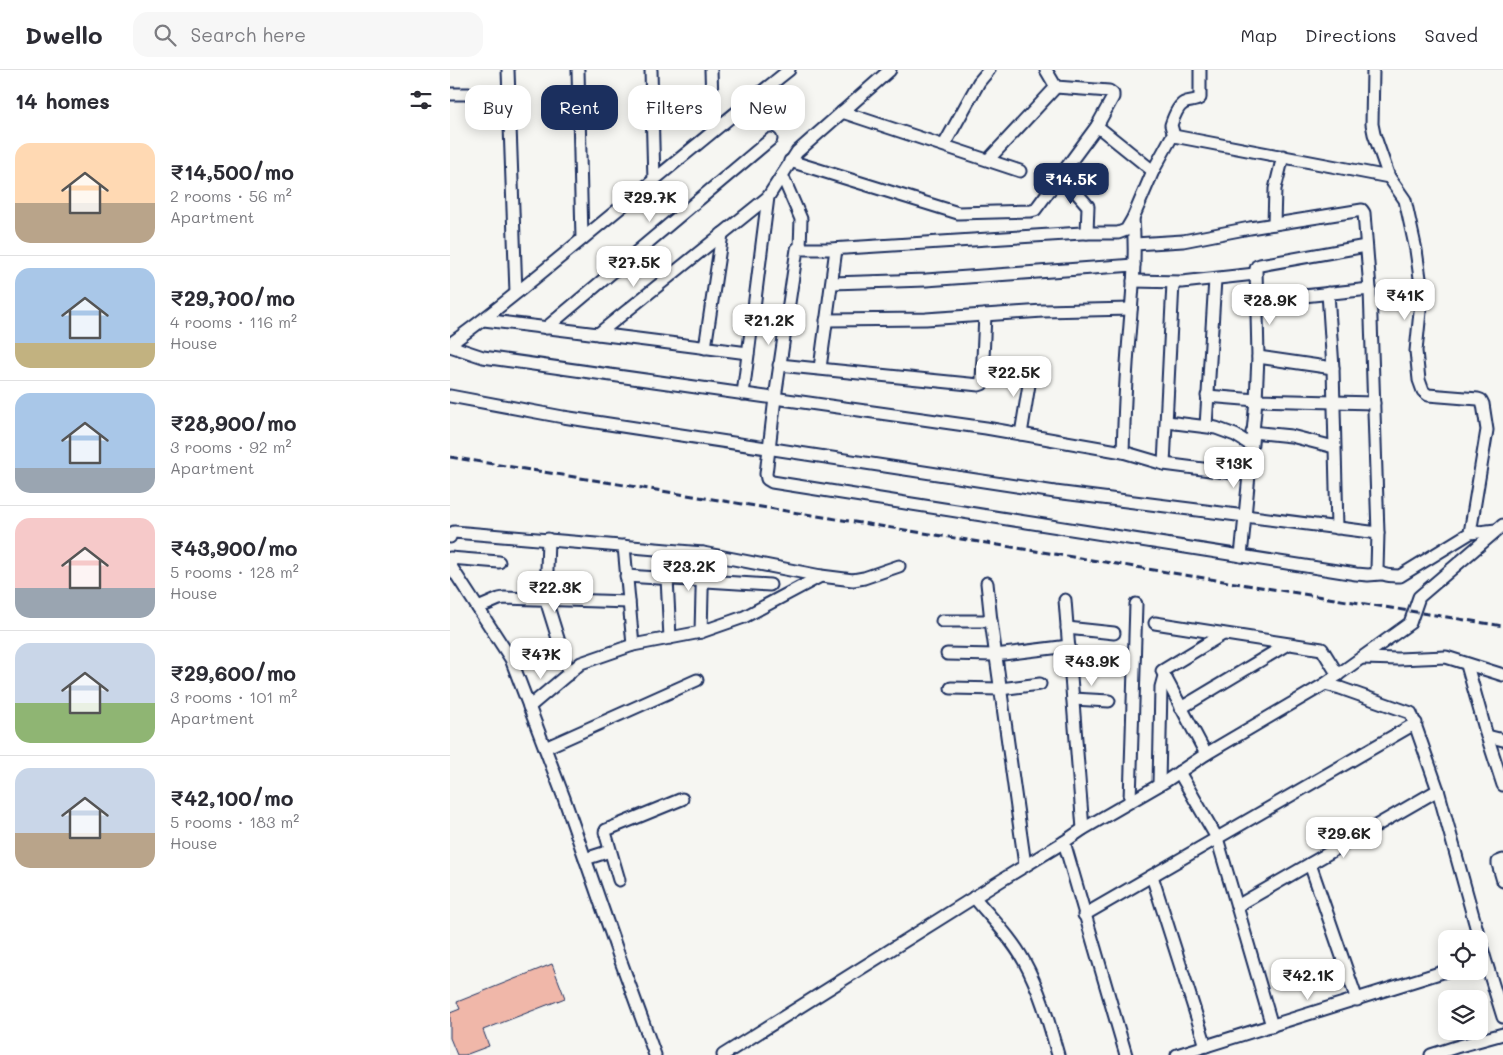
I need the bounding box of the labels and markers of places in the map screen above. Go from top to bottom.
pin: ₹14.5K [1030,162,1112,205]
pin: ₹29.7K [609,180,691,223]
pin: ₹27.5K [593,246,675,288]
pin: ₹41K [1375,278,1435,321]
pin: ₹28.9K [1229,284,1311,326]
pin: ₹21.2K [728,304,810,346]
pin: ₹22.5K [973,356,1055,398]
pin: ₹13K [1204,446,1264,489]
pin: ₹23.2K [648,550,730,592]
pin: ₹22.3K [514,570,596,613]
pin: ₹47K [511,638,571,680]
pin: ₹43.9K [1051,644,1133,687]
pin: ₹29.6K [1303,816,1385,859]
pin: ₹42.1K [1267,958,1349,1001]

